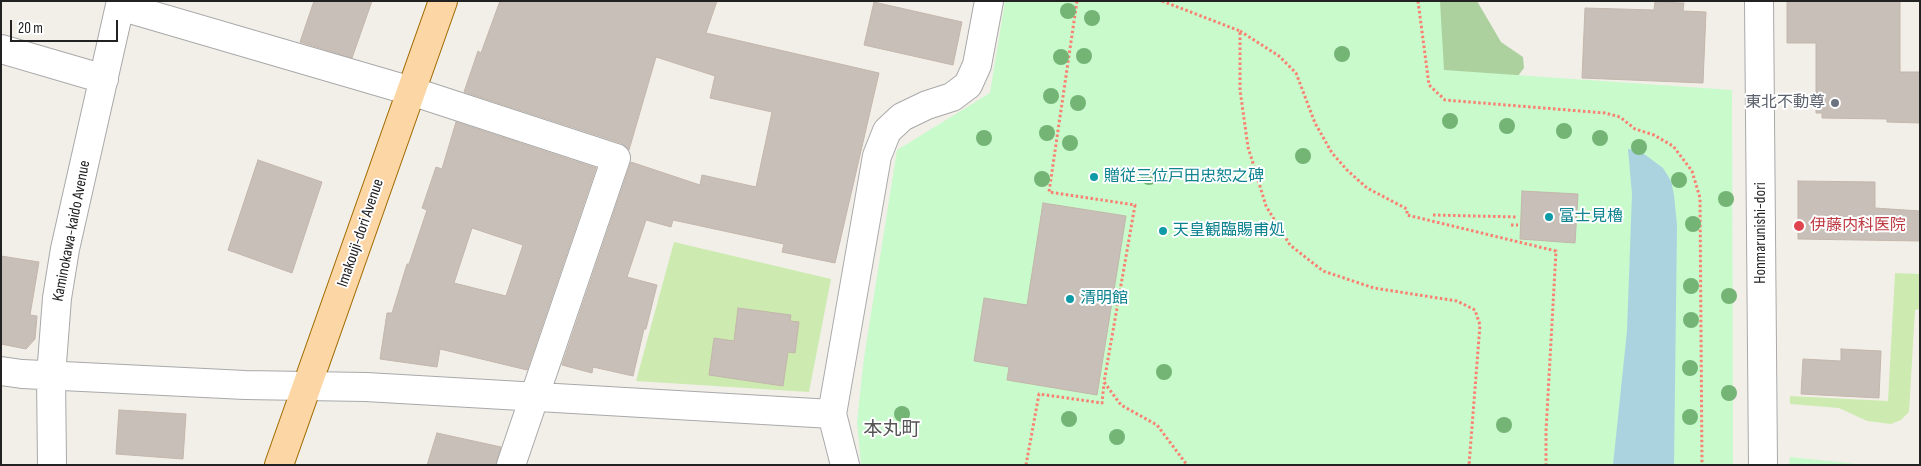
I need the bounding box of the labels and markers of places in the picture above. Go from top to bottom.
place label: 東北不動尊 [1745,93,1825,113]
marker: 東北不動尊 [1829,97,1841,109]
place label: 贈従三位戸田忠恕之碑 [1104,167,1264,187]
marker: 贈従三位戸田忠恕之碑 [1088,171,1100,183]
place label: 富士見櫓 [1559,207,1623,227]
marker: 富士見櫓 [1543,211,1555,223]
place label: 伊藤内科医院 [1810,216,1906,236]
marker: 伊藤内科医院 [1792,219,1806,233]
place label: 天皇観臨賜甫処 [1173,221,1285,241]
marker: 天皇観臨賜甫処 [1157,225,1169,237]
place label: 清明館 [1080,289,1128,309]
marker: 清明館 [1064,293,1076,305]

